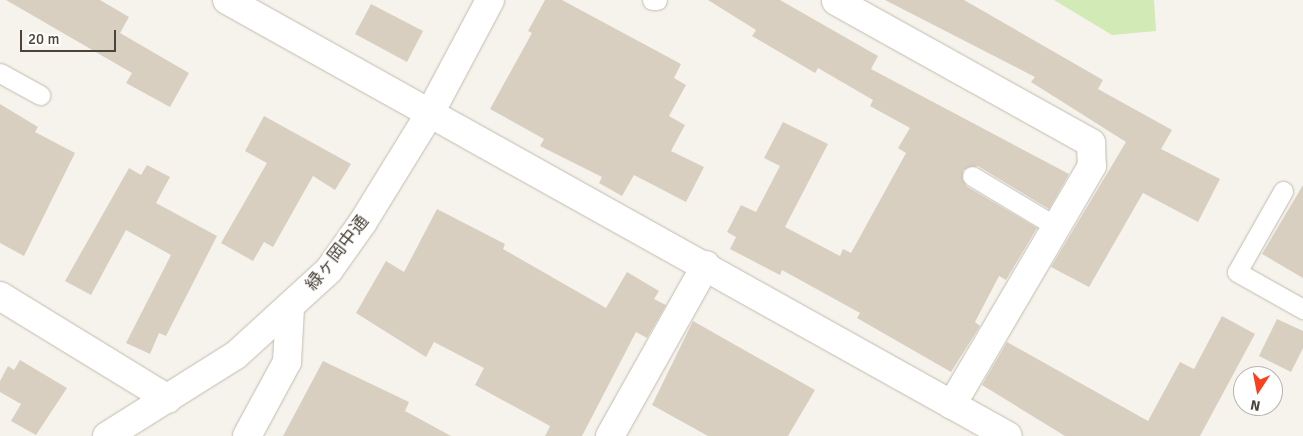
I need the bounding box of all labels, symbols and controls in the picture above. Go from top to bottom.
scale bar [22,20,119,52]
text: 20 m [28,30,59,48]
street label: 緑ヶ岡中通 [301,211,373,295]
north arrow [1233,366,1283,416]
text: N [1249,396,1262,415]

